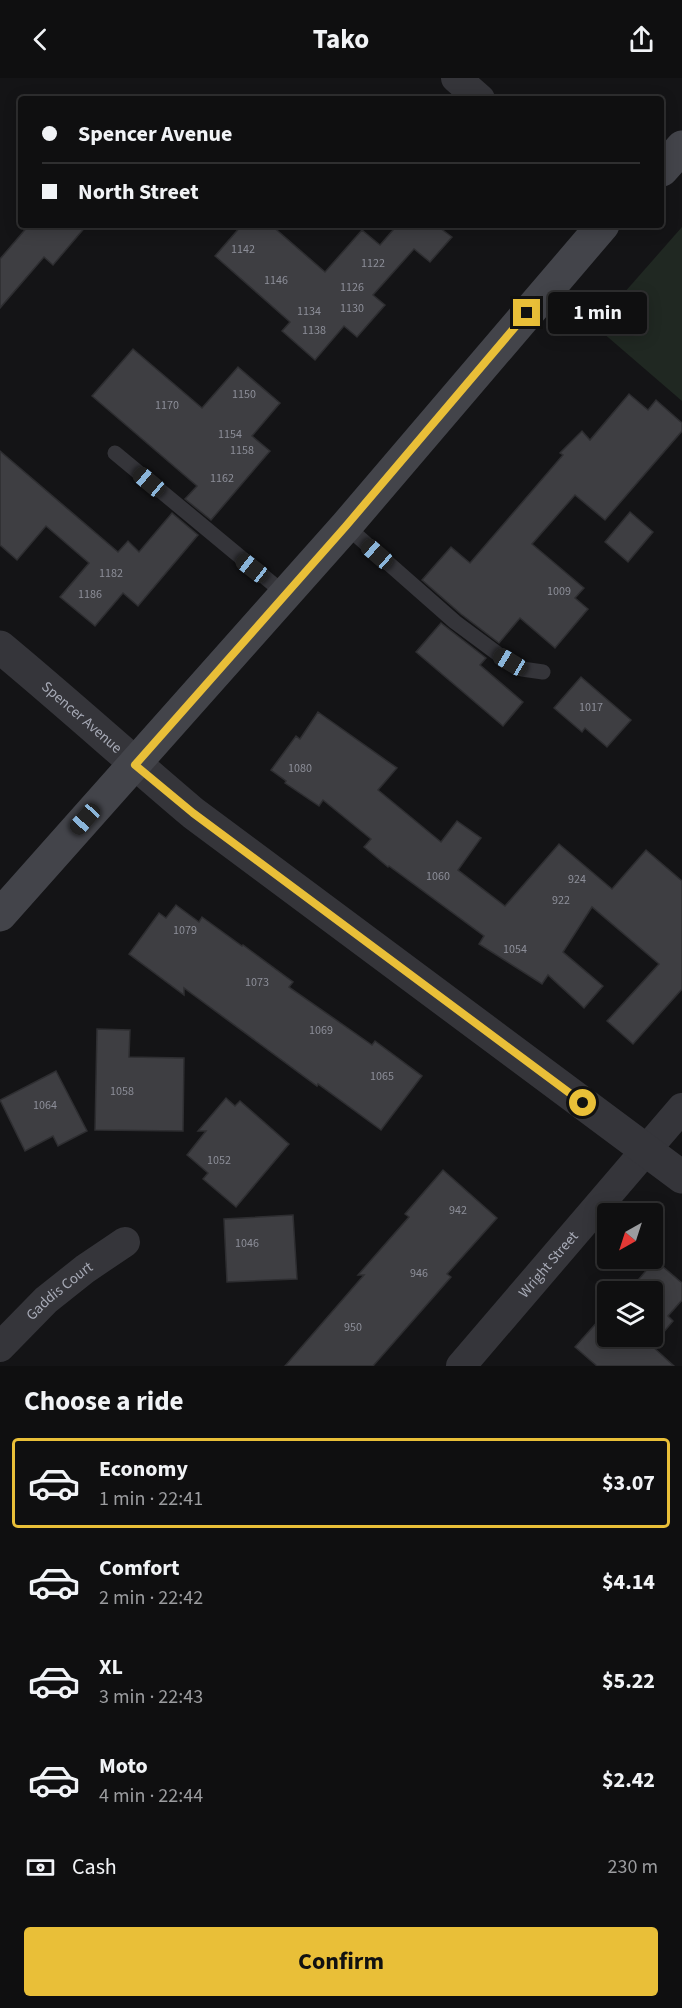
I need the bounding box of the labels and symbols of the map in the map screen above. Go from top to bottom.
house number: 1142 [231,241,255,258]
house number: 1122 [361,255,385,272]
house number: 1146 [264,272,288,289]
house number: 1126 [340,279,364,296]
callout: 1 min [548,292,647,334]
route end [513,299,540,326]
house number: 1130 [340,300,364,317]
house number: 1134 [297,303,321,320]
house number: 1138 [302,322,326,339]
house number: 1150 [232,386,256,403]
house number: 1170 [155,397,179,414]
house number: 1154 [218,426,242,443]
house number: 1158 [230,442,254,459]
car [129,464,169,500]
house number: 1162 [210,470,234,487]
car [358,535,396,573]
car [232,550,272,586]
house number: 1182 [99,565,123,582]
house number: 1009 [547,583,571,600]
house number: 1186 [78,586,102,603]
car [490,645,530,679]
street label: Spencer Avenue [37,677,127,758]
house number: 1017 [579,699,603,716]
house number: 1080 [288,760,312,777]
car [66,800,104,838]
house number: 1060 [426,868,450,885]
house number: 924 [568,871,586,888]
house number: 922 [552,892,570,909]
house number: 1079 [173,922,197,939]
house number: 1054 [503,941,527,958]
house number: 1073 [245,974,269,991]
house number: 1069 [309,1022,333,1039]
house number: 1065 [370,1068,394,1085]
house number: 1058 [110,1083,134,1100]
route start [569,1089,596,1116]
house number: 1064 [33,1097,57,1114]
house number: 1052 [207,1152,231,1169]
house number: 942 [449,1202,467,1219]
north arrow [597,1203,663,1269]
street label: Wright Street [514,1227,583,1303]
house number: 1046 [235,1235,259,1252]
street label: Gaddis Court [22,1257,97,1325]
house number: 946 [410,1265,428,1282]
house number: 950 [344,1319,362,1336]

